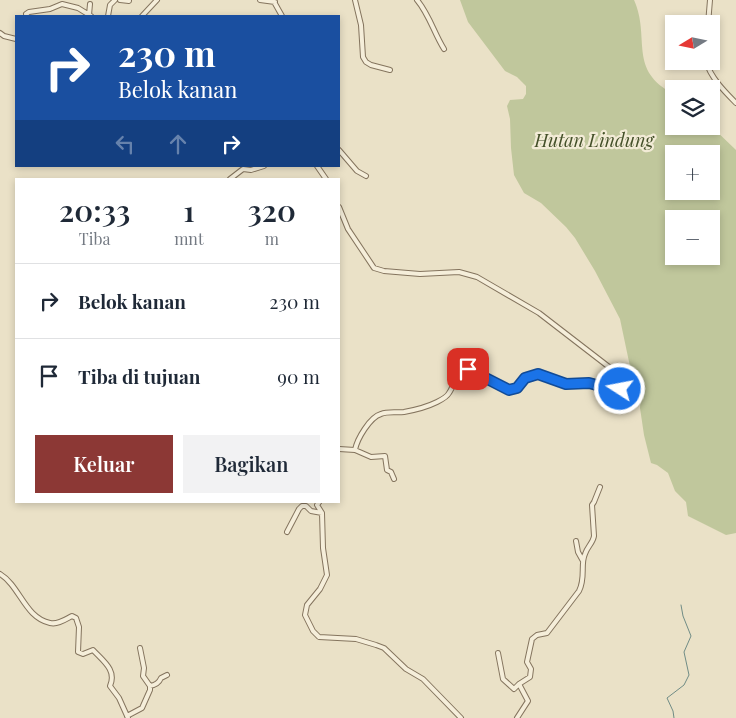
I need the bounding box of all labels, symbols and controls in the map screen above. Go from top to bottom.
north arrow [665,15,720,70]
map controls [665,15,720,265]
text: 230 m [118,29,216,76]
icon: right [35,35,100,100]
text: Belok kanan [118,74,237,104]
button: layers [665,80,720,135]
park label: Hutan Lindung [533,128,655,152]
icon: left [111,130,139,158]
icon: ahead [164,130,192,158]
icon: right [217,130,245,158]
button: + [665,145,720,200]
text: 20:33 [59,190,130,230]
text: 1 [183,190,195,230]
text: 320 [248,190,296,230]
button: − [665,210,720,265]
text: Tiba [79,228,110,249]
text: mnt [174,228,204,249]
text: m [265,228,279,249]
icon: right [35,287,63,315]
text: Belok kanan [78,288,186,314]
text: 230 m [269,288,320,314]
pin [447,348,489,390]
icon: arrive [454,355,482,383]
icon: arrive [35,362,63,390]
position arrow [593,362,645,414]
text: Tiba di tujuan [78,363,200,389]
text: 90 m [277,363,320,389]
button: Keluar [35,435,173,493]
button: Bagikan [183,435,320,493]

